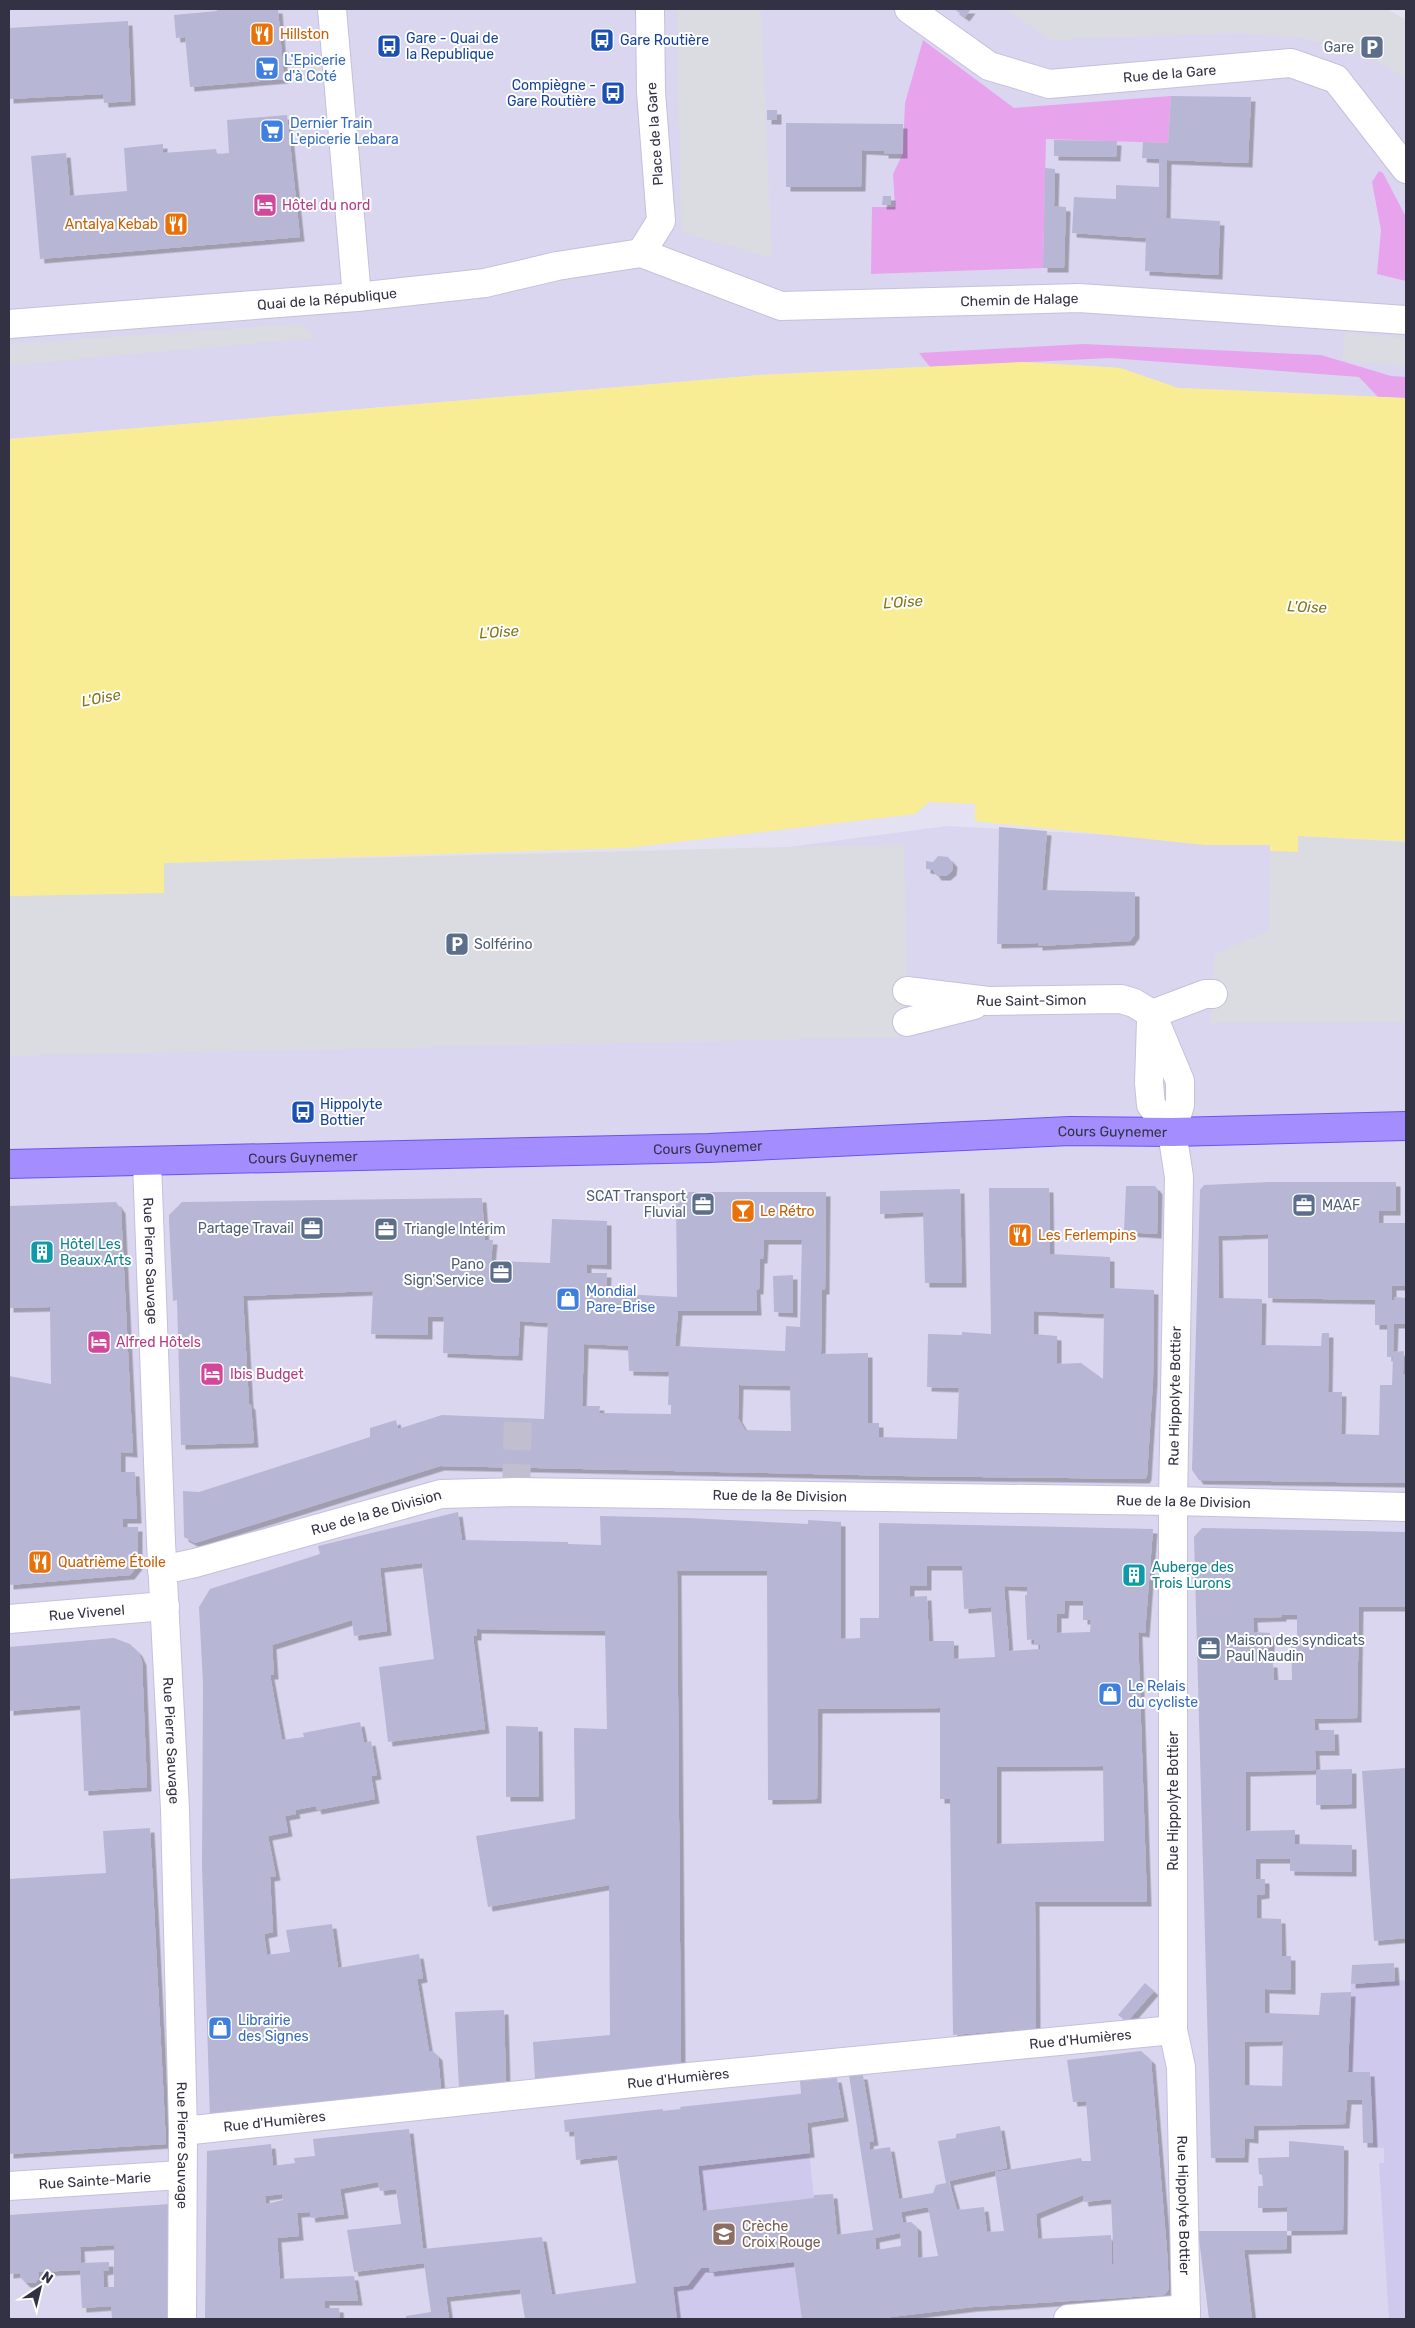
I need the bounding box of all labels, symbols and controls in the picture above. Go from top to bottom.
restaurant icon: Hillston [249,21,275,47]
place label: Hillston [280,26,329,43]
bus stop icon: Gare Routière [589,27,615,53]
place label: Gare - Quai de la Republique [406,30,499,63]
place label: Gare Routière [620,32,709,49]
bus stop icon: Gare - Quai de la Republique [376,33,402,59]
parking icon: Gare [1359,34,1385,60]
place label: Gare [1324,39,1354,56]
place label: L'Epicerie d'à Coté [284,52,346,85]
supermarket icon: L'Epicerie d'à Coté [254,55,280,81]
street label: Rue de la Gare [1122,61,1217,86]
place label: Compiègne - Gare Routière [507,77,596,110]
bus stop icon: Compiègne - Gare Routière [600,80,626,106]
street label: Place de la Gare [643,82,667,186]
place label: Dernier Train L'epicerie Lebara [290,115,399,148]
supermarket icon: Dernier Train L'epicerie Lebara [259,118,285,144]
hotel icon: Hôtel du nord [252,192,278,218]
place label: Hôtel du nord [282,197,370,214]
restaurant icon: Antalya Kebab [163,211,189,237]
place label: Antalya Kebab [65,216,158,233]
street label: Quai de la République [256,284,398,313]
street label: Chemin de Halage [960,290,1079,310]
water label: L'Oise [882,592,924,612]
water label: L'Oise [1287,597,1328,617]
water label: L'Oise [478,622,520,642]
water label: L'Oise [80,685,123,711]
parking icon: Solférino [444,931,470,957]
place label: Solférino [474,936,532,953]
street label: Rue Saint-Simon [975,991,1087,1010]
place label: Hippolyte Bottier [320,1096,383,1129]
bus stop icon: Hippolyte Bottier [290,1099,316,1125]
street label: Cours Guynemer [1057,1122,1168,1140]
street label: Cours Guynemer [653,1137,764,1158]
street label: Cours Guynemer [248,1148,358,1167]
place label: SCAT Transport Fluvial [586,1188,687,1221]
office icon: SCAT Transport Fluvial [690,1191,716,1217]
office icon: MAAF [1291,1192,1317,1218]
street label: Rue Pierre Sauvage [140,1197,161,1325]
place label: MAAF [1322,1197,1360,1214]
bar icon: Le Rétro [730,1198,756,1224]
place label: Le Rétro [760,1203,815,1220]
office icon: Partage Travail [299,1215,325,1241]
office icon: Triangle Intérim [373,1216,399,1242]
place label: Partage Travail [198,1220,294,1237]
place label: Triangle Intérim [404,1221,506,1238]
restaurant icon: Les Ferlempins [1007,1222,1033,1248]
place label: Les Ferlempins [1038,1227,1136,1244]
place label: Hôtel Les Beaux Arts [60,1236,131,1269]
building icon: Hôtel Les Beaux Arts [29,1239,55,1265]
place label: Pano Sign'Service [404,1256,484,1289]
office icon: Pano Sign'Service [488,1259,514,1285]
place label: Mondial Pare-Brise [586,1283,655,1316]
shop icon: Mondial Pare-Brise [555,1286,581,1312]
street label: Rue Hippolyte Bottier [1165,1325,1185,1466]
hotel icon: Alfred Hôtels [86,1329,112,1355]
place label: Alfred Hôtels [116,1334,201,1351]
hotel icon: Ibis Budget [199,1361,225,1387]
place label: Ibis Budget [230,1366,304,1383]
street label: Rue de la 8e Division [309,1486,443,1539]
street label: Rue de la 8e Division [712,1486,847,1505]
street label: Rue de la 8e Division [1116,1492,1251,1512]
restaurant icon: Quatrième Étoile [27,1549,53,1575]
place label: Quatrième Étoile [58,1553,166,1571]
place label: Auberge des Trois Lurons [1152,1559,1234,1592]
building icon: Auberge des Trois Lurons [1121,1562,1147,1588]
street label: Rue Vivenel [48,1601,125,1624]
place label: Maison des syndicats Paul Naudin [1226,1632,1365,1665]
office icon: Maison des syndicats Paul Naudin [1196,1635,1222,1661]
street label: Rue Pierre Sauvage [160,1676,183,1805]
place label: Le Relais du cycliste [1128,1678,1198,1711]
shop icon: Le Relais du cycliste [1097,1681,1123,1707]
street label: Rue Hippolyte Bottier [1165,1730,1182,1871]
place label: Librairie des Signes [238,2012,309,2045]
shop icon: Librairie des Signes [207,2015,233,2041]
street label: Rue d'Humières [1028,2026,1132,2052]
street label: Rue d'Humières [626,2065,730,2092]
street label: Rue Pierre Sauvage [173,2081,192,2209]
street label: Rue d'Humières [223,2107,326,2135]
street label: Rue Hippolyte Bottier [1174,2135,1194,2276]
street label: Rue Sainte-Marie [38,2168,152,2193]
place label: Crèche Croix Rouge [742,2218,821,2251]
school or university icon: Crèche Croix Rouge [711,2221,737,2247]
north arrow [15,2263,65,2313]
text: N [38,2268,56,2288]

